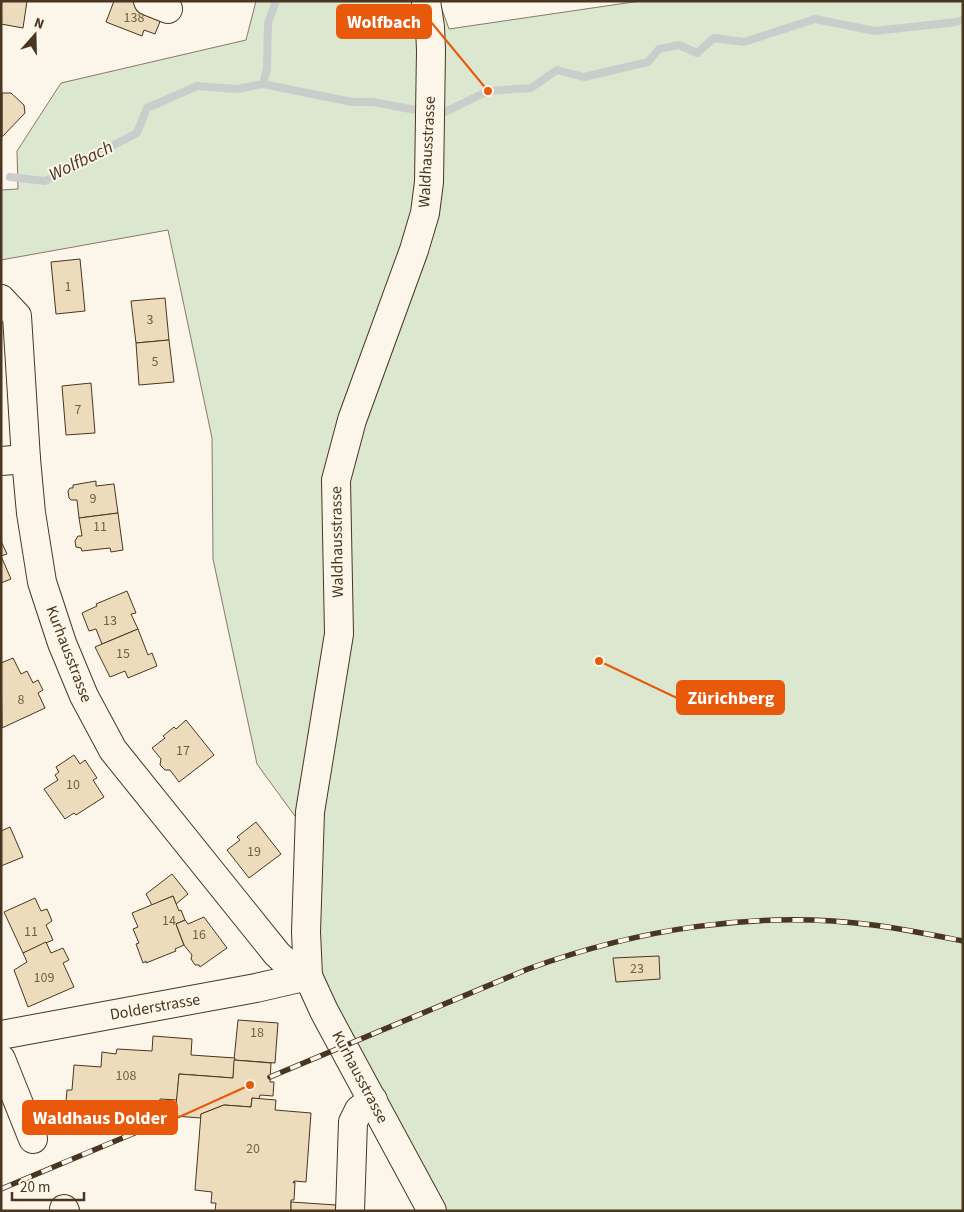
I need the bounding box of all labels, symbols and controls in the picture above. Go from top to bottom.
callout: Wolfbach [337,5,431,38]
house number: 138 [124,8,144,28]
north arrow [10,10,60,60]
text: Wolfbach [347,10,421,35]
text: N [31,13,47,35]
street label: Waldhausstrasse [413,95,441,208]
water label: Wolfbach [45,135,117,187]
house number: 1 [65,277,72,297]
house number: 3 [147,310,154,330]
house number: 5 [152,352,159,372]
house number: 7 [75,400,82,420]
street label: Waldhausstrasse [325,486,349,598]
house number: 9 [90,489,97,509]
house number: 11 [93,517,107,537]
street label: Kurhausstrasse [40,603,98,706]
house number: 13 [103,611,117,631]
house number: 15 [116,644,130,664]
callout: Zürichberg [677,681,784,714]
text: Zürichberg [688,686,775,711]
house number: 8 [18,690,25,710]
house number: 17 [176,741,190,761]
house number: 10 [66,775,80,795]
house number: 19 [247,842,261,862]
house number: 14 [162,911,176,931]
house number: 11 [24,922,38,942]
house number: 16 [192,925,206,945]
house number: 23 [630,959,644,979]
house number: 109 [34,968,54,988]
street label: Dolderstrasse [108,988,202,1026]
house number: 18 [250,1023,264,1043]
street label: Kurhausstrasse [326,1027,394,1127]
house number: 108 [116,1066,136,1086]
callout: Waldhaus Dolder [23,1101,177,1134]
text: Waldhaus Dolder [33,1106,168,1131]
house number: 20 [246,1139,260,1159]
scale bar [12,1170,85,1202]
text: 20 m [20,1177,50,1198]

